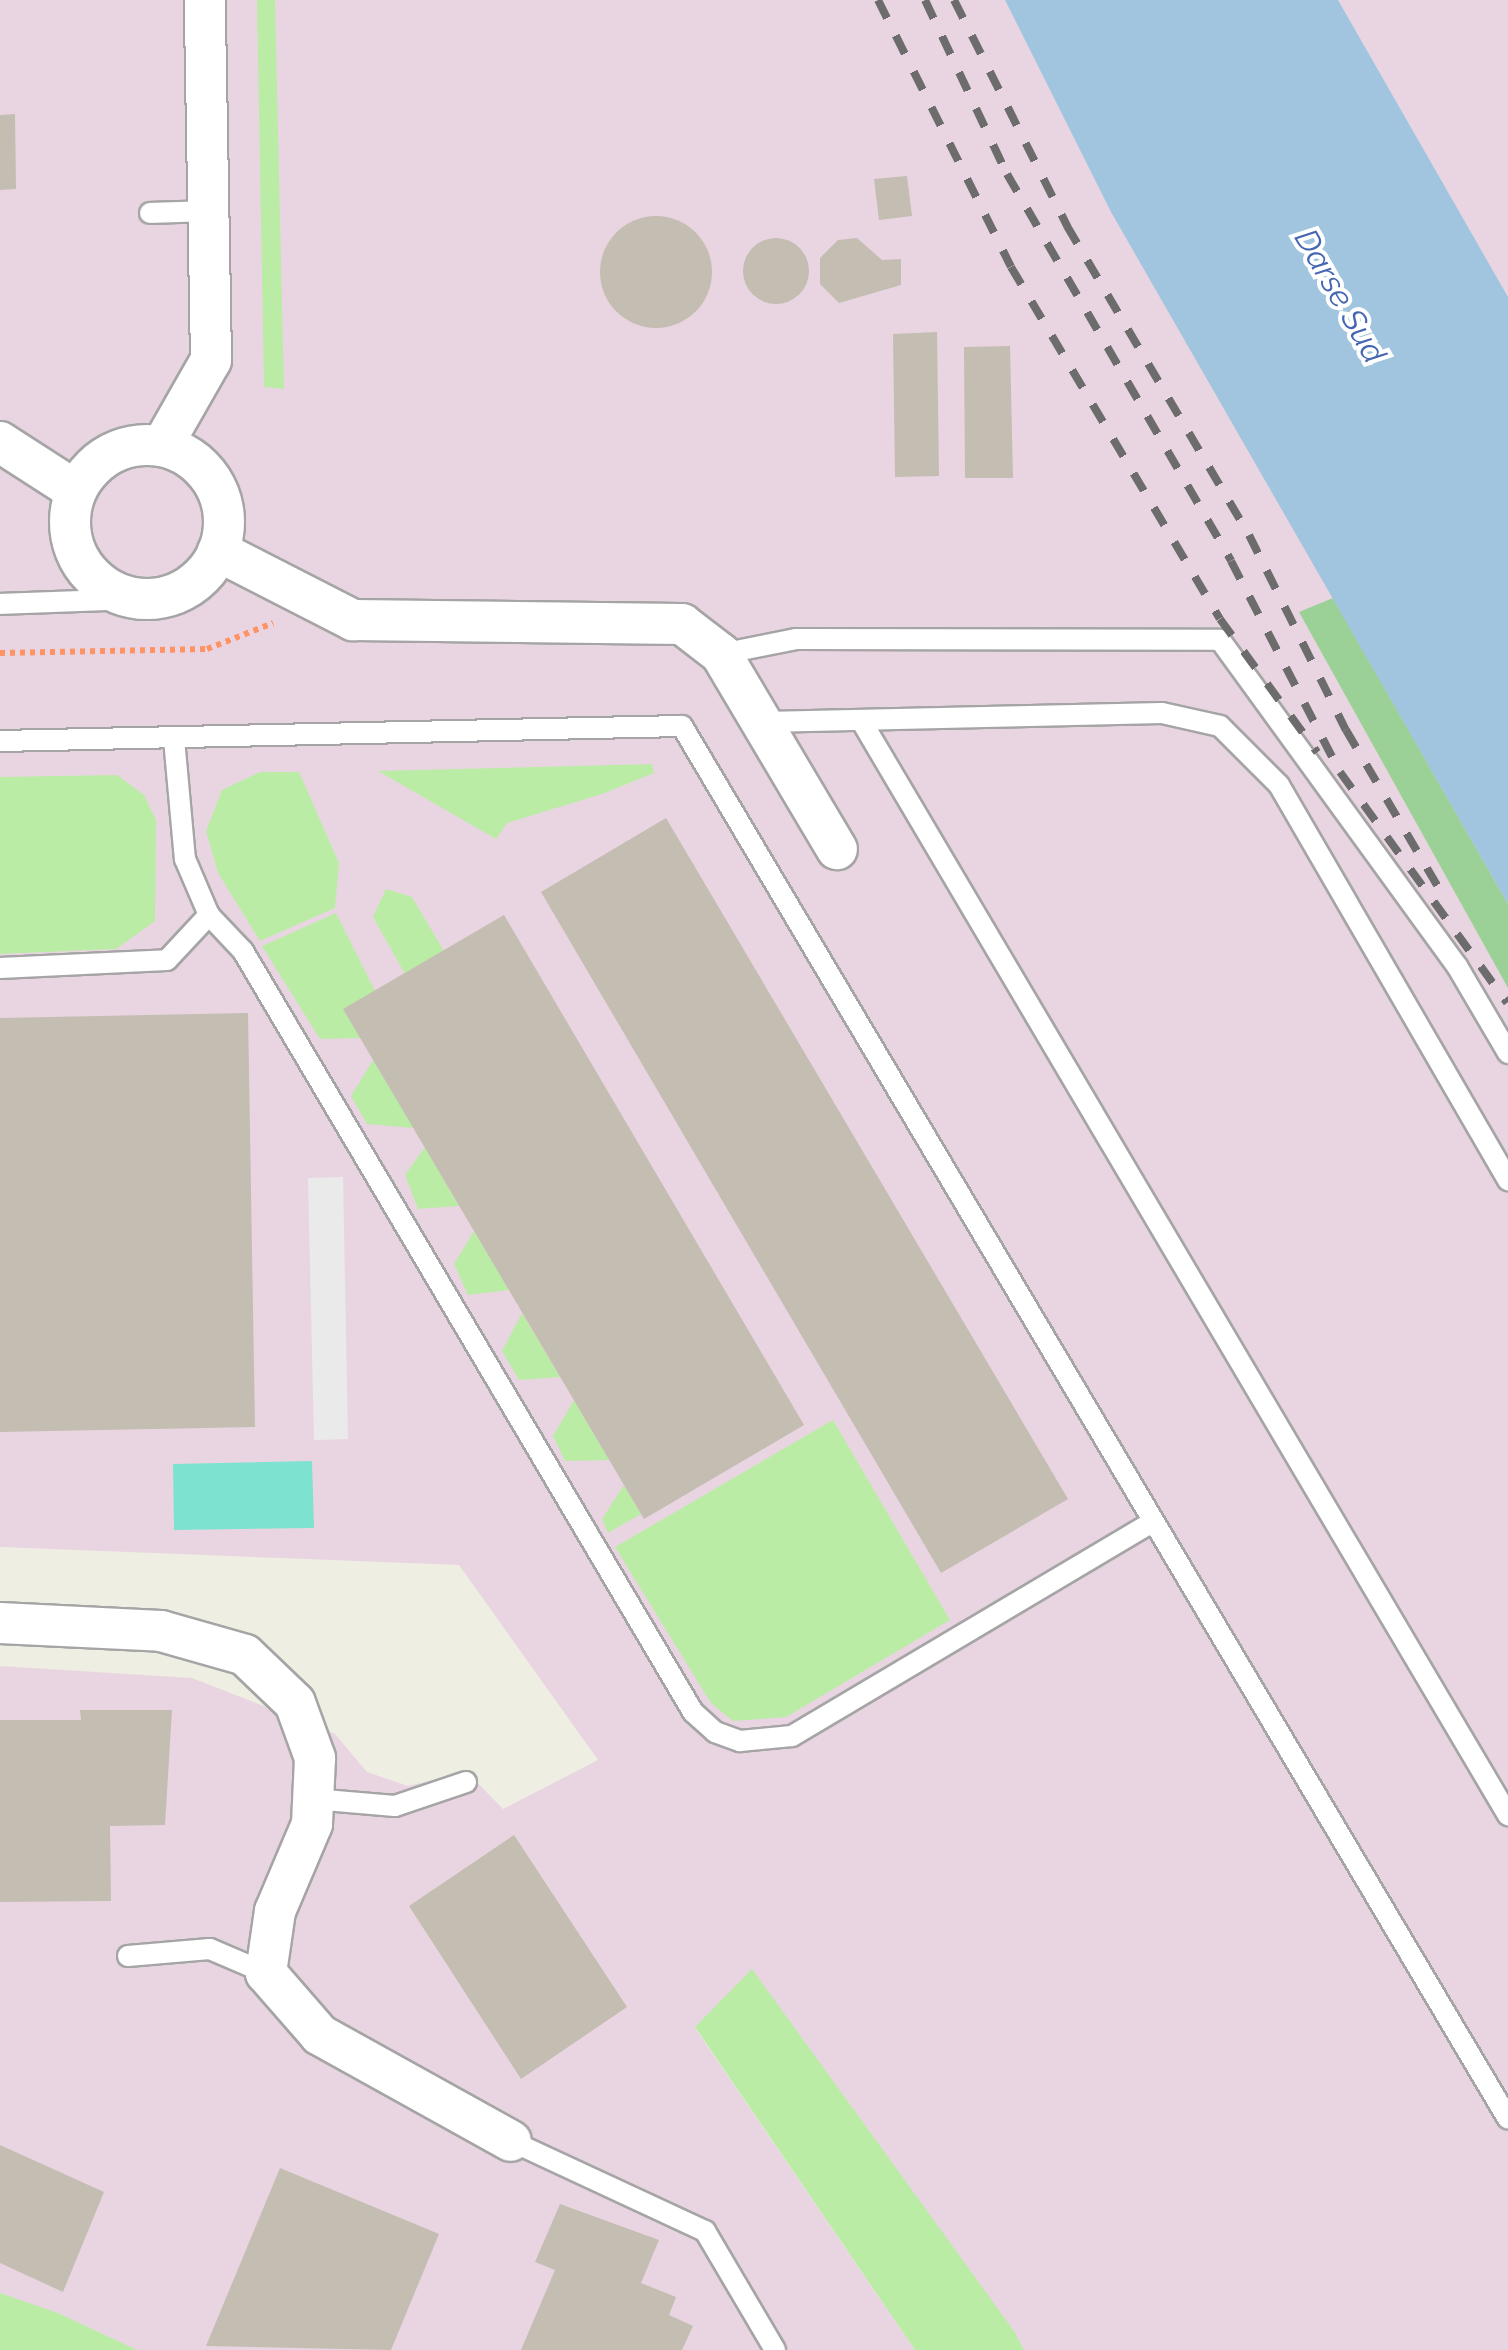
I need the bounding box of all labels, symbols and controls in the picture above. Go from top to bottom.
water label: Darse Sud [1286,222,1394,370]

